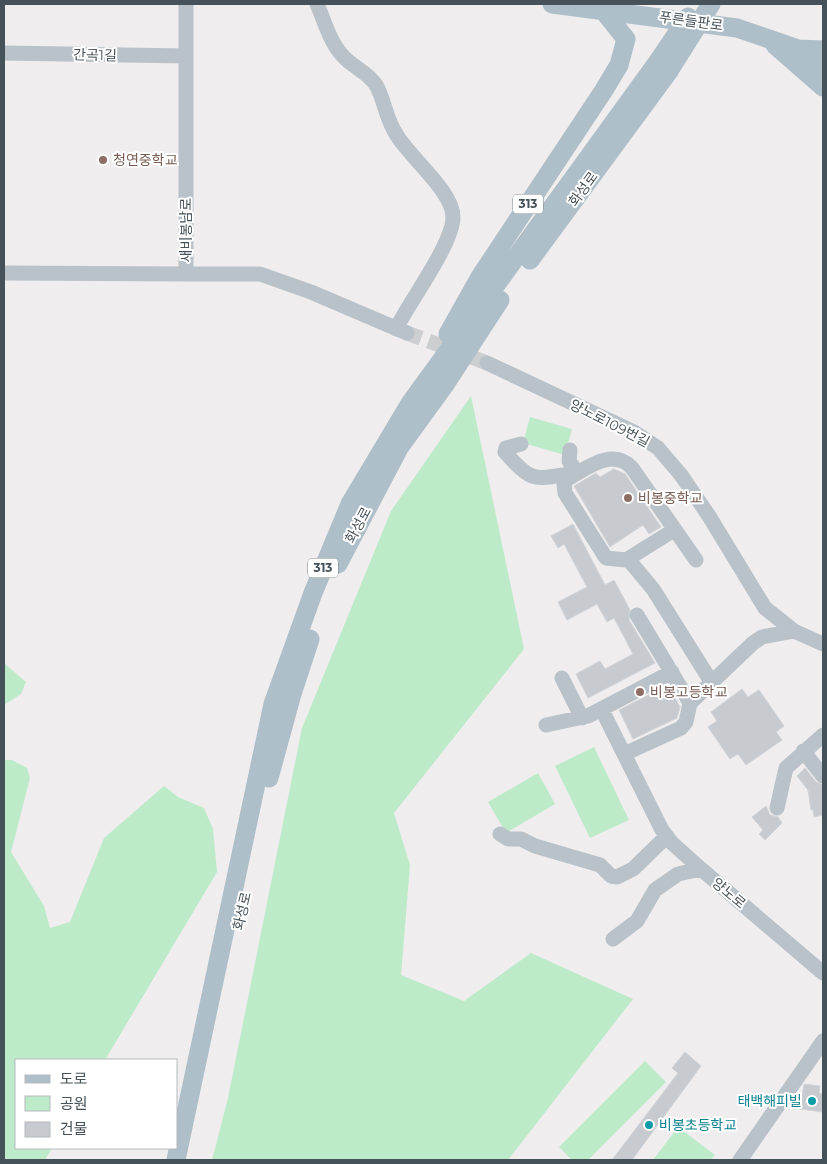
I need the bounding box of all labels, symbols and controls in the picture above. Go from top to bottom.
street label: 푸른들판로 [658,8,724,34]
street label: 간곡1길 [73,46,117,64]
place label: 청연중학교 [113,151,178,169]
marker: 청연중학교 [97,154,109,166]
street label: 화성로 [564,168,602,210]
road number: 313 [513,194,543,213]
street label: 새비봉남로 [177,198,195,262]
street label: 양노로109번길 [567,395,653,451]
place label: 비봉중학교 [638,489,703,507]
marker: 비봉중학교 [622,492,634,504]
street label: 화성로 [341,504,375,546]
road number: 313 [308,558,338,578]
place label: 비봉고등학교 [650,683,727,701]
marker: 비봉고등학교 [634,686,646,698]
street label: 양노로 [708,874,750,912]
street label: 화성로 [229,890,255,932]
legend [15,1059,178,1149]
text: 도로 [60,1069,88,1088]
place label: 태백해피빌 [738,1092,802,1110]
text: 공원 [60,1094,88,1113]
marker: 태백해피빌 [806,1095,818,1107]
place label: 비봉초등학교 [659,1116,736,1134]
text: 건물 [60,1119,88,1138]
marker: 비봉초등학교 [643,1119,655,1131]

